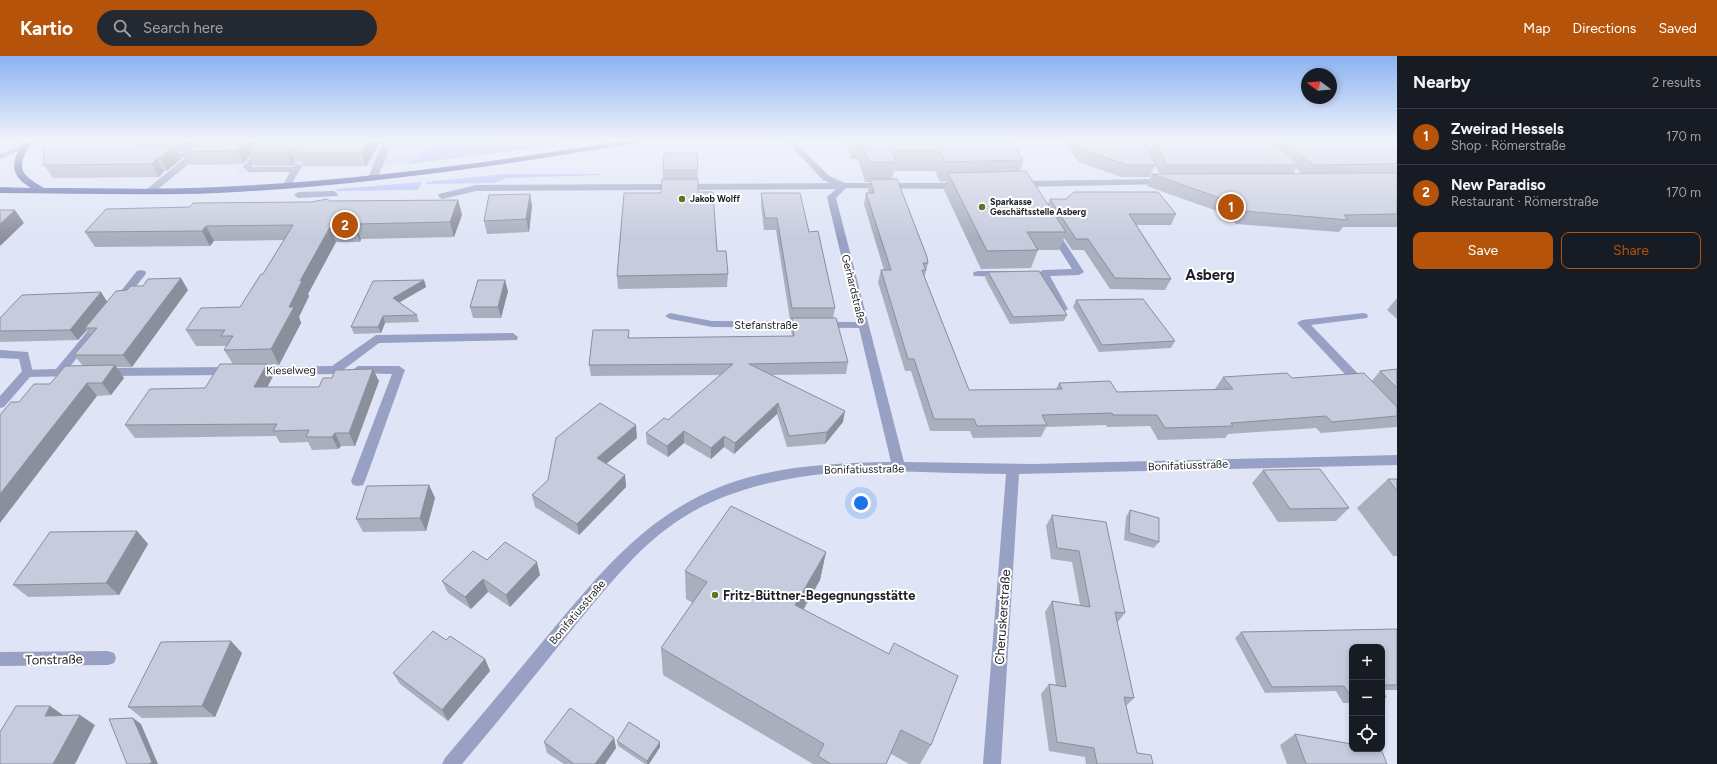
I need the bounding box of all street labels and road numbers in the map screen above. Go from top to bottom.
street label: Gerhardstraße [839,253,868,325]
street label: Stefanstraße [734,319,798,332]
street label: Kieselweg [266,364,316,377]
street label: Bonifatiusstraße [1148,458,1228,473]
street label: Bonifatiusstraße [824,462,904,477]
street label: Cheruskerstraße [992,569,1013,665]
street label: Bonifatiusstraße [547,577,608,647]
street label: Tonstraße [25,651,83,668]

